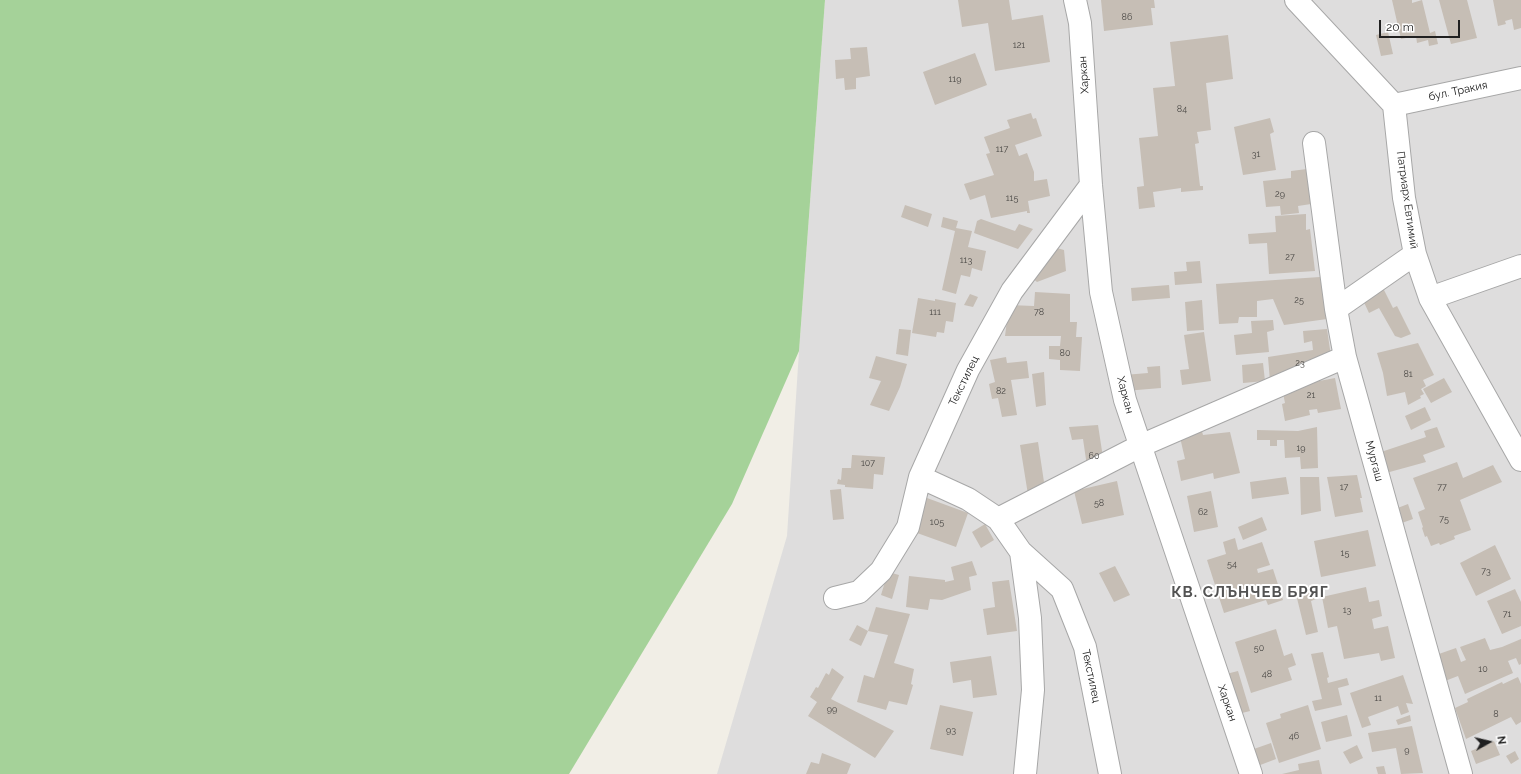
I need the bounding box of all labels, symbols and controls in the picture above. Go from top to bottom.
house number: 86 [1122,12,1132,22]
scale bar [1381,12,1462,38]
text: 20 m [1386,20,1414,34]
house number: 121 [1013,40,1025,50]
street label: Харкан [1076,56,1092,94]
house number: 119 [949,74,961,84]
street label: бул. Тракия [1427,78,1489,104]
house number: 84 [1177,104,1187,114]
house number: 117 [996,144,1008,154]
house number: 31 [1252,149,1260,159]
street label: Патриарх Евтимий [1394,150,1420,250]
house number: 29 [1275,189,1285,199]
house number: 115 [1006,193,1018,203]
house number: 27 [1285,252,1295,262]
house number: 113 [960,255,972,265]
house number: 25 [1294,295,1304,305]
house number: 111 [929,307,941,317]
house number: 78 [1034,307,1044,317]
house number: 80 [1060,348,1070,358]
street label: Текстилец [946,354,982,408]
house number: 23 [1295,358,1305,368]
house number: 81 [1403,369,1413,379]
street label: Харкан [1114,375,1136,415]
house number: 82 [996,386,1006,396]
house number: 21 [1307,390,1315,400]
street label: Мургаш [1362,439,1386,483]
house number: 19 [1296,443,1306,453]
house number: 60 [1089,451,1099,461]
house number: 107 [861,458,875,468]
house number: 17 [1340,482,1348,492]
house number: 77 [1437,482,1447,492]
house number: 58 [1094,498,1104,508]
house number: 62 [1198,507,1208,517]
house number: 75 [1439,514,1449,524]
house number: 105 [930,517,944,527]
house number: 15 [1341,548,1349,558]
house number: 54 [1227,559,1237,569]
house number: 73 [1481,566,1491,576]
district label: КВ. СЛЪНЧЕВ БРЯГ [1171,583,1329,601]
house number: 13 [1343,605,1351,615]
house number: 71 [1503,609,1511,619]
house number: 50 [1254,643,1264,653]
street label: Текстилец [1079,648,1103,704]
house number: 10 [1478,664,1488,674]
house number: 48 [1262,669,1272,679]
street label: Харкан [1215,683,1239,723]
house number: 11 [1374,693,1382,703]
house number: 99 [827,704,837,714]
house number: 8 [1493,709,1499,719]
north arrow [1469,722,1509,762]
house number: 93 [946,725,956,735]
house number: 46 [1289,731,1299,741]
text: N [1494,735,1508,745]
house number: 9 [1404,745,1410,755]

